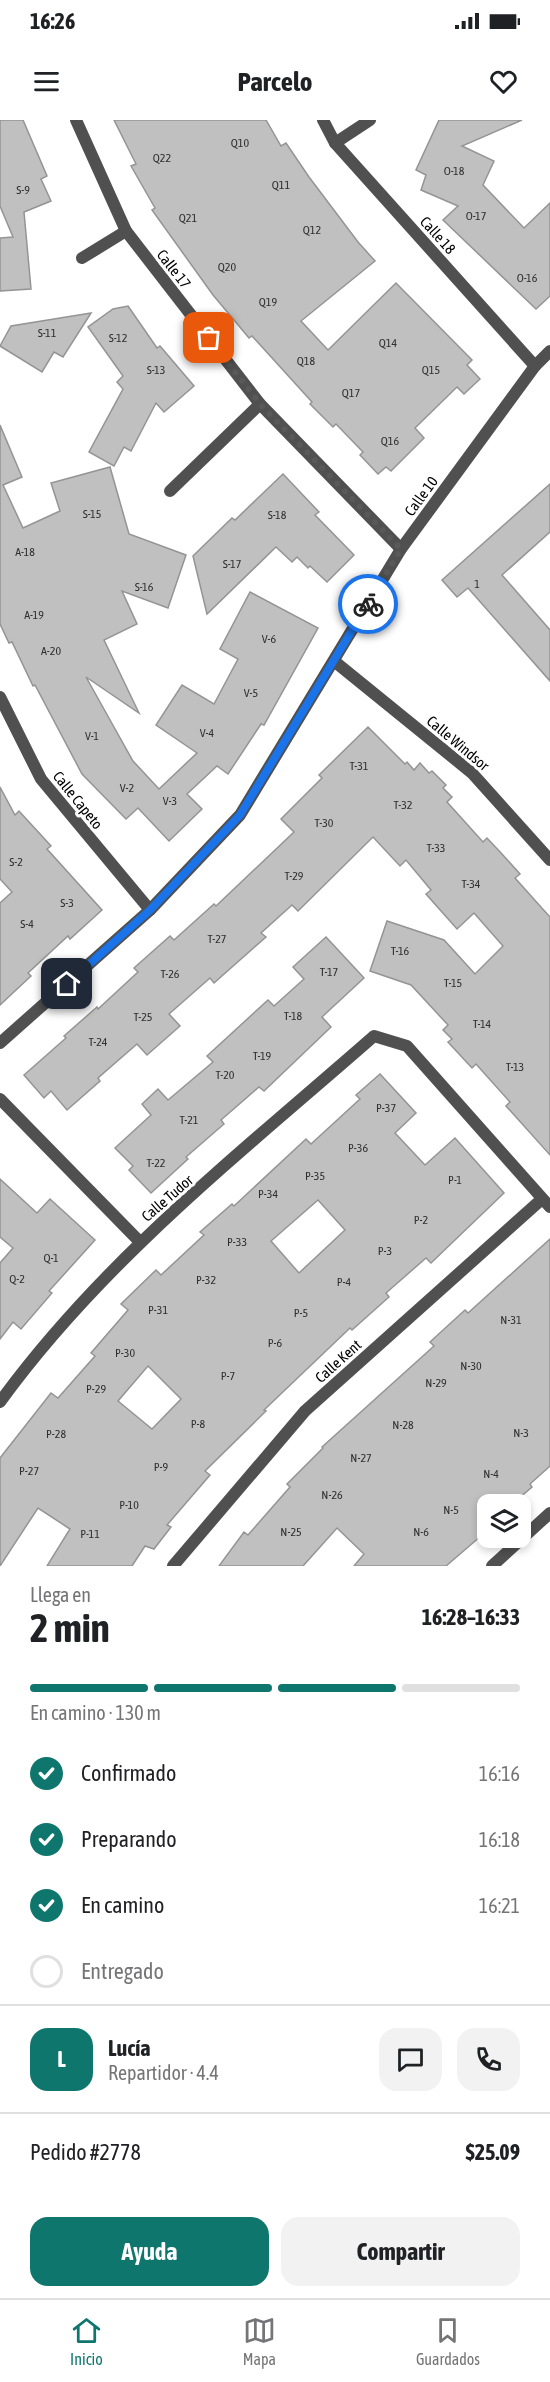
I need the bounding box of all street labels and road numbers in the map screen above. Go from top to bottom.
street label: Calle 18 [417,213,459,257]
street label: Calle 17 [154,246,194,292]
street label: Calle 10 [401,473,441,519]
street label: Calle Windsor [423,712,493,774]
street label: Calle Capeto [50,768,106,832]
street label: Calle Tudor [138,1171,196,1225]
street label: Calle Kent [312,1336,364,1386]

